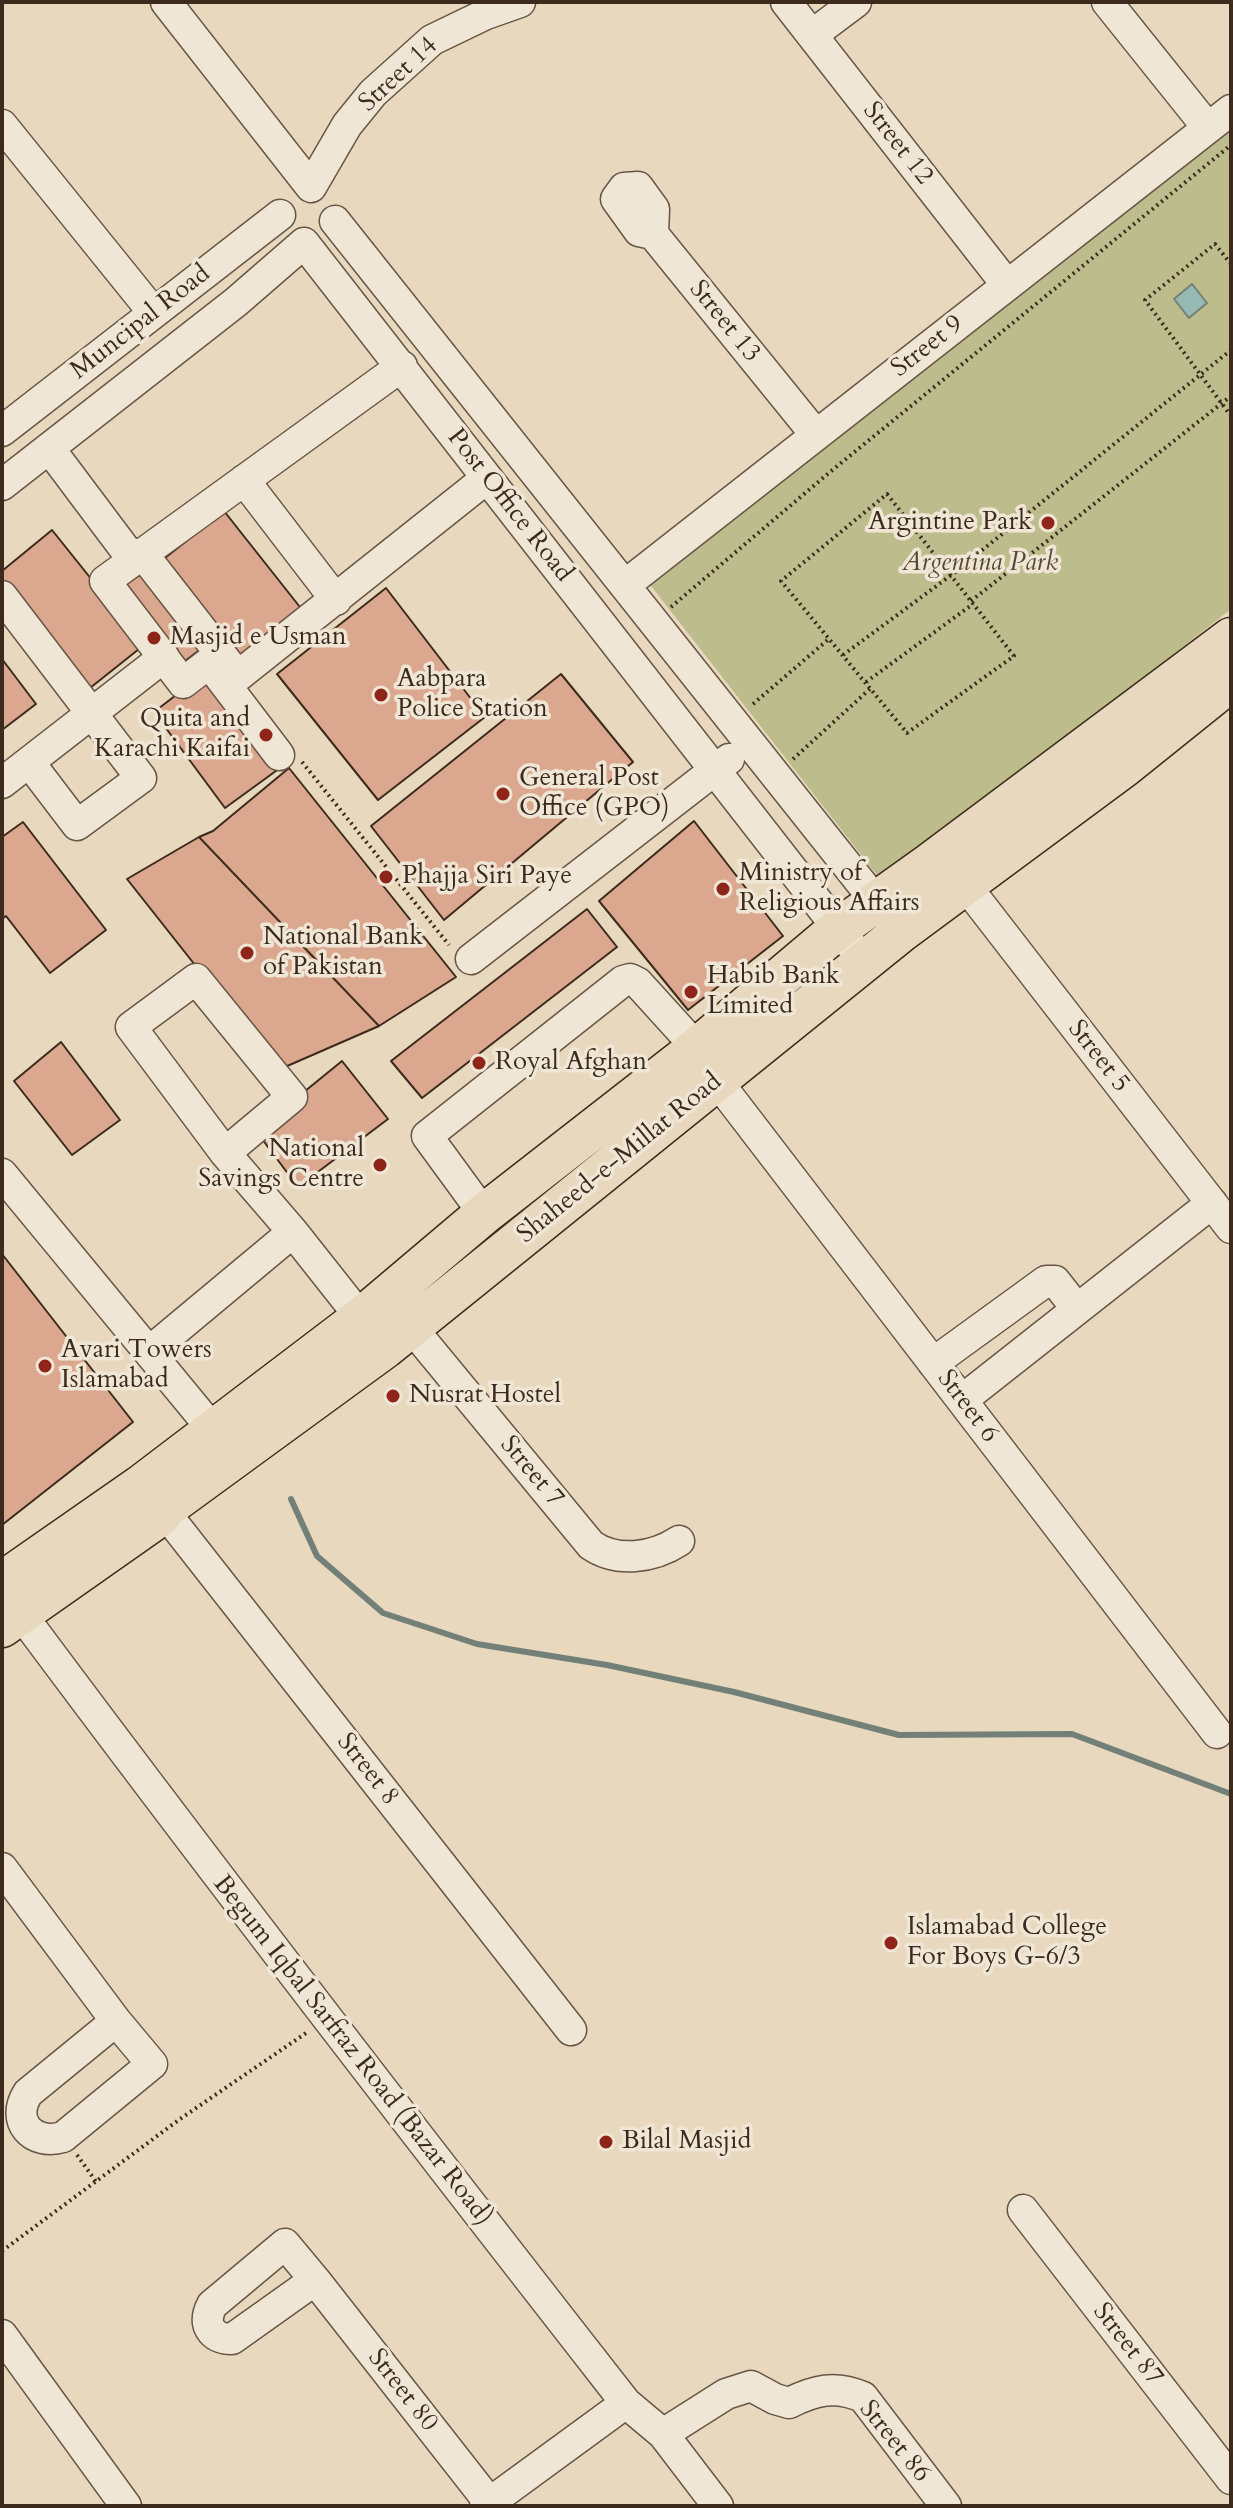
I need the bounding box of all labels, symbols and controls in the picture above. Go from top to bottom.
street label: Street 14 [353,31,445,119]
street label: Street 12 [855,97,939,191]
street label: Muncipal Road [65,259,217,387]
street label: Street 13 [682,275,766,369]
street label: Street 9 [886,309,970,385]
street label: Post Office Road [439,423,579,589]
place label: Argintine Park [868,507,1032,539]
marker: Argintine Park [1039,514,1057,532]
park label: Argentina Park [902,548,1058,580]
place label: Masjid e Usman [170,622,347,654]
marker: Masjid e Usman [145,629,163,647]
place label: Aabpara Police Station [397,664,548,726]
marker: Aabpara Police Station [372,686,390,704]
place label: Quita and Karachi Kaifai [94,704,250,766]
marker: Quita and Karachi Kaifai [257,726,275,744]
place label: General Post Office (GPO) [519,763,669,824]
marker: General Post Office (GPO) [494,785,512,803]
place label: Ministry of Religious Affairs [739,858,919,920]
place label: Phajja Siri Paye [402,861,572,893]
marker: Phajja Siri Paye [377,868,395,886]
marker: Ministry of Religious Affairs [714,880,732,898]
place label: National Bank of Pakistan [263,922,423,984]
marker: National Bank of Pakistan [238,944,256,962]
place label: Habib Bank Limited [707,961,840,1022]
marker: Habib Bank Limited [682,983,700,1001]
street label: Street 5 [1060,1015,1136,1099]
place label: Royal Afghan [495,1047,647,1079]
marker: Royal Afghan [470,1054,488,1072]
street label: Shaheed-e-Millat Road [512,1067,728,1251]
place label: National Savings Centre [198,1134,364,1196]
marker: National Savings Centre [371,1156,389,1174]
place label: Avari Towers Islamabad [61,1335,212,1396]
marker: Avari Towers Islamabad [36,1357,54,1375]
street label: Street 6 [930,1365,1004,1449]
place label: Nusrat Hostel [409,1380,561,1412]
marker: Nusrat Hostel [384,1387,402,1405]
street label: Street 7 [492,1430,570,1514]
street label: Street 8 [329,1728,405,1812]
street label: Begum Iqbal Sarfraz Road (Bazar Road) [206,1870,498,2232]
place label: Islamabad College For Boys G-6/3 [907,1912,1107,1974]
marker: Islamabad College For Boys G-6/3 [882,1934,900,1952]
place label: Bilal Masjid [622,2126,751,2158]
marker: Bilal Masjid [597,2133,615,2151]
street label: Street 87 [1085,2298,1169,2392]
street label: Street 80 [360,2344,444,2438]
street label: Street 86 [852,2395,936,2489]

